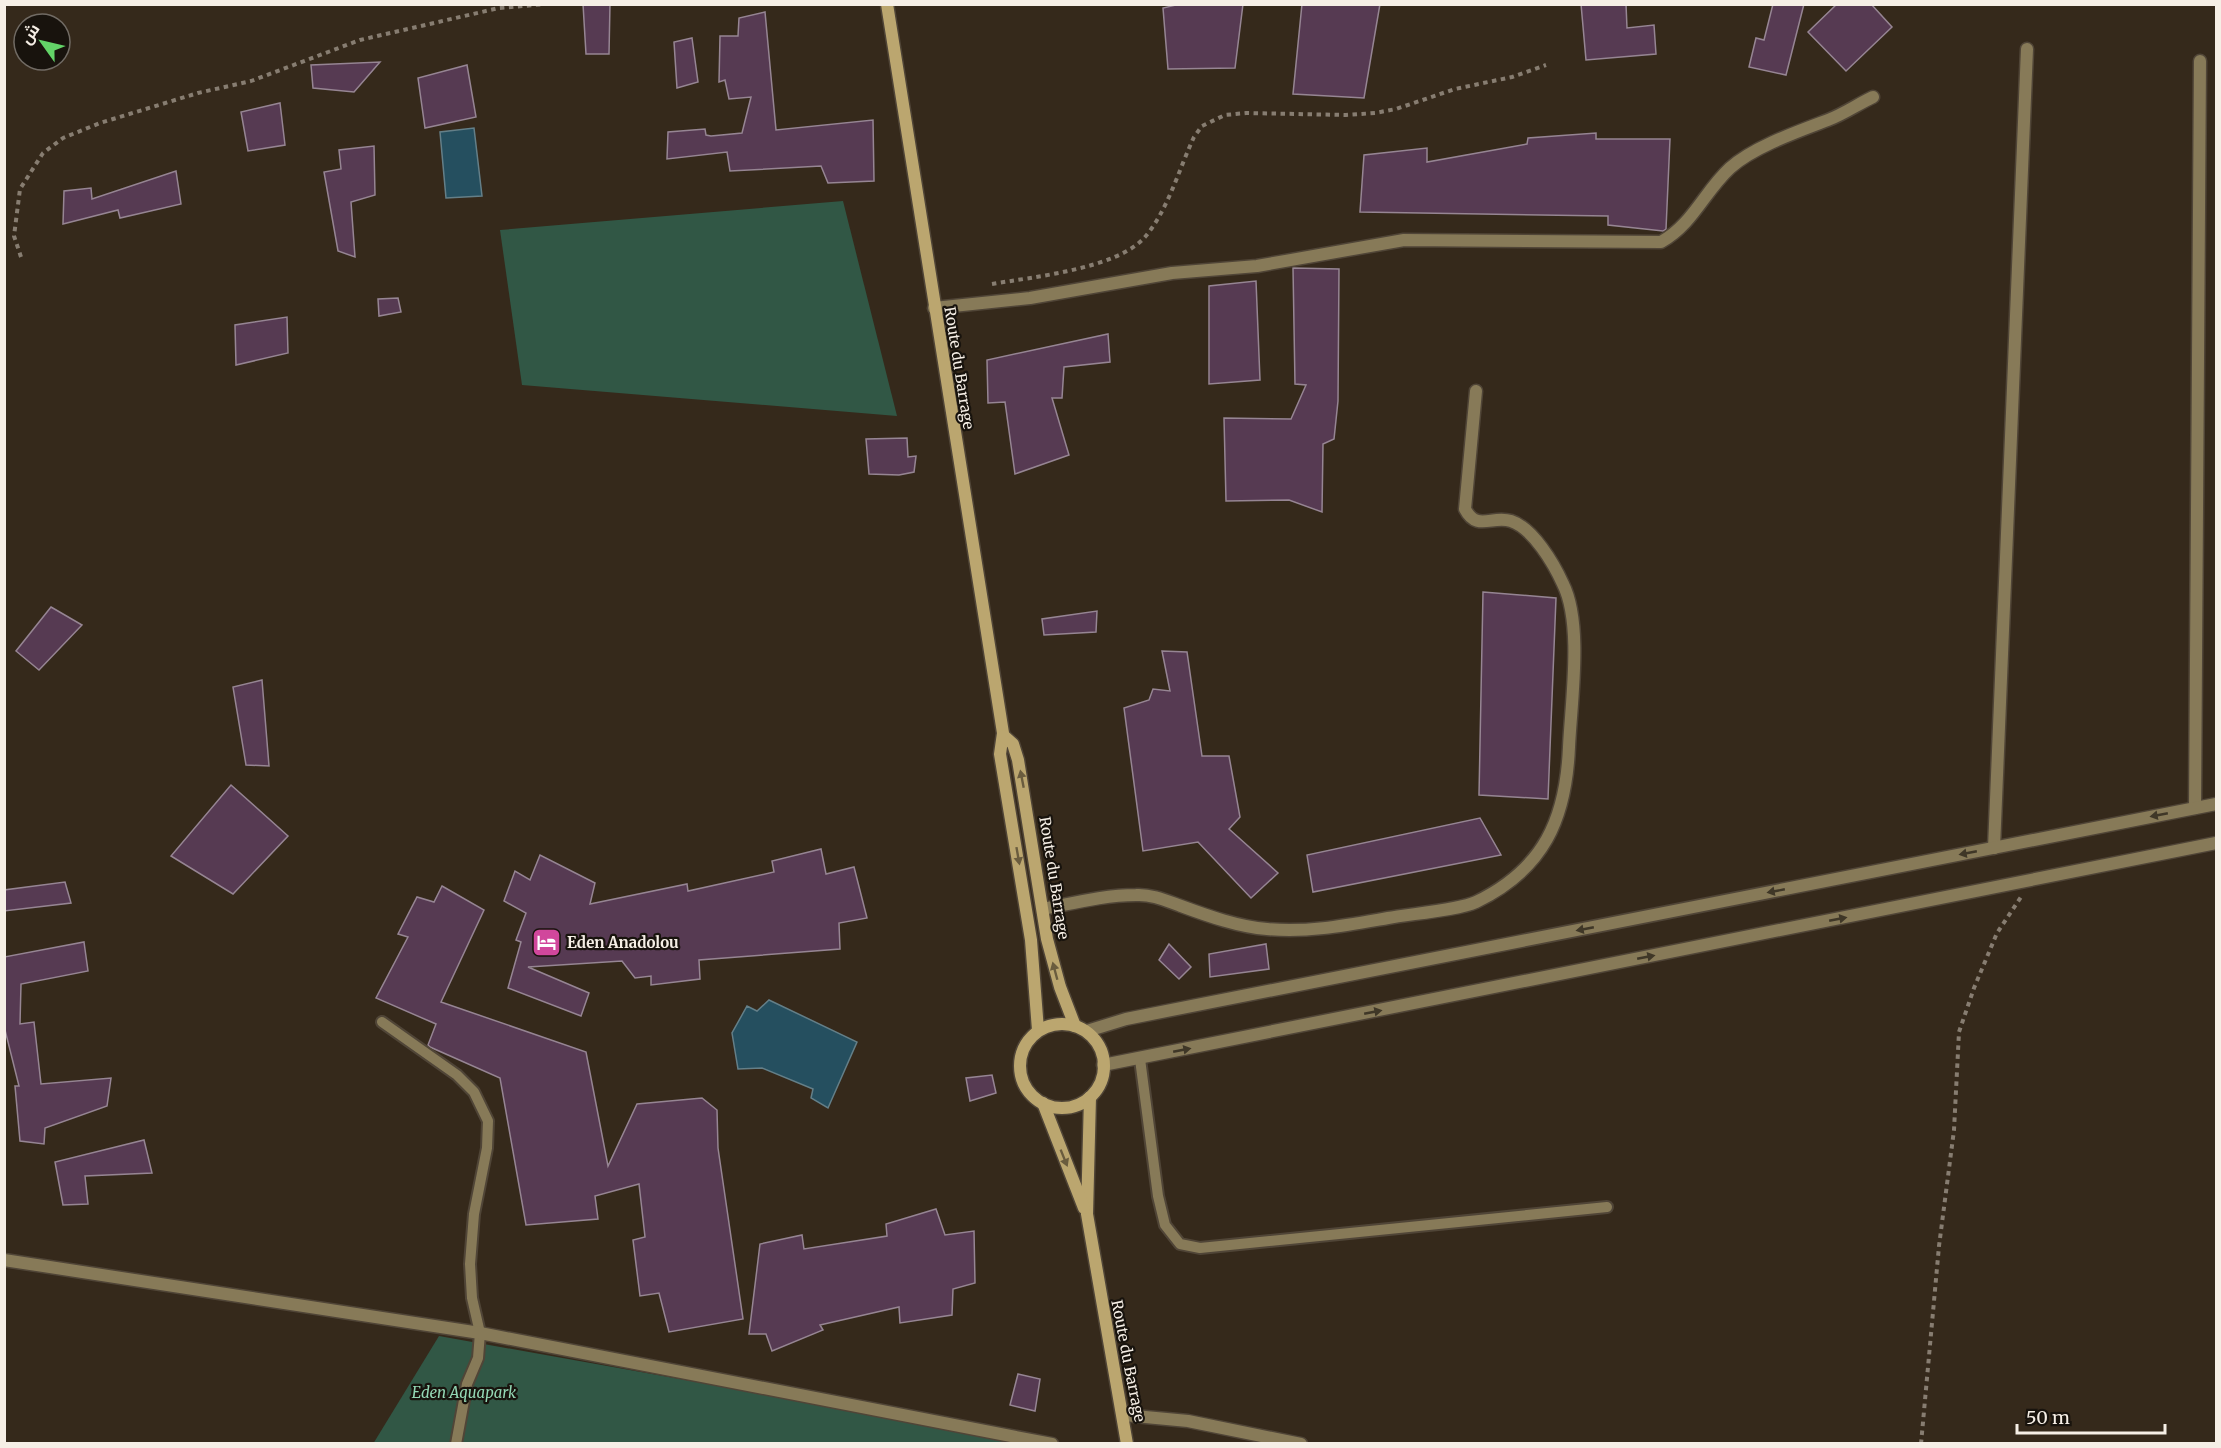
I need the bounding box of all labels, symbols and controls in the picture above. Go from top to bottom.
north arrow [12,12,72,72]
text: ش [16,20,44,48]
street label: Route du Barrage [940,305,979,431]
one-way arrow [1017,769,1026,788]
one-way arrow [2149,811,2168,820]
street label: Route du Barrage [1035,815,1074,941]
one-way arrow [1014,846,1023,865]
one-way arrow [1958,849,1977,858]
one-way arrow [1767,887,1786,896]
one-way arrow [1828,914,1847,923]
one-way arrow [1575,925,1594,934]
hotel icon: Eden Anadolou [530,927,562,959]
place label: Eden Anadolou [567,933,679,952]
one-way arrow [1637,952,1656,961]
one-way arrow [1050,962,1060,980]
one-way arrow [1364,1007,1383,1016]
one-way arrow [1172,1045,1191,1054]
one-way arrow [1059,1149,1069,1167]
street label: Route du Barrage [1107,1298,1150,1424]
park label: Eden Aquapark [412,1383,517,1402]
scale bar [2017,1397,2166,1435]
text: 50 m [2026,1406,2070,1429]

